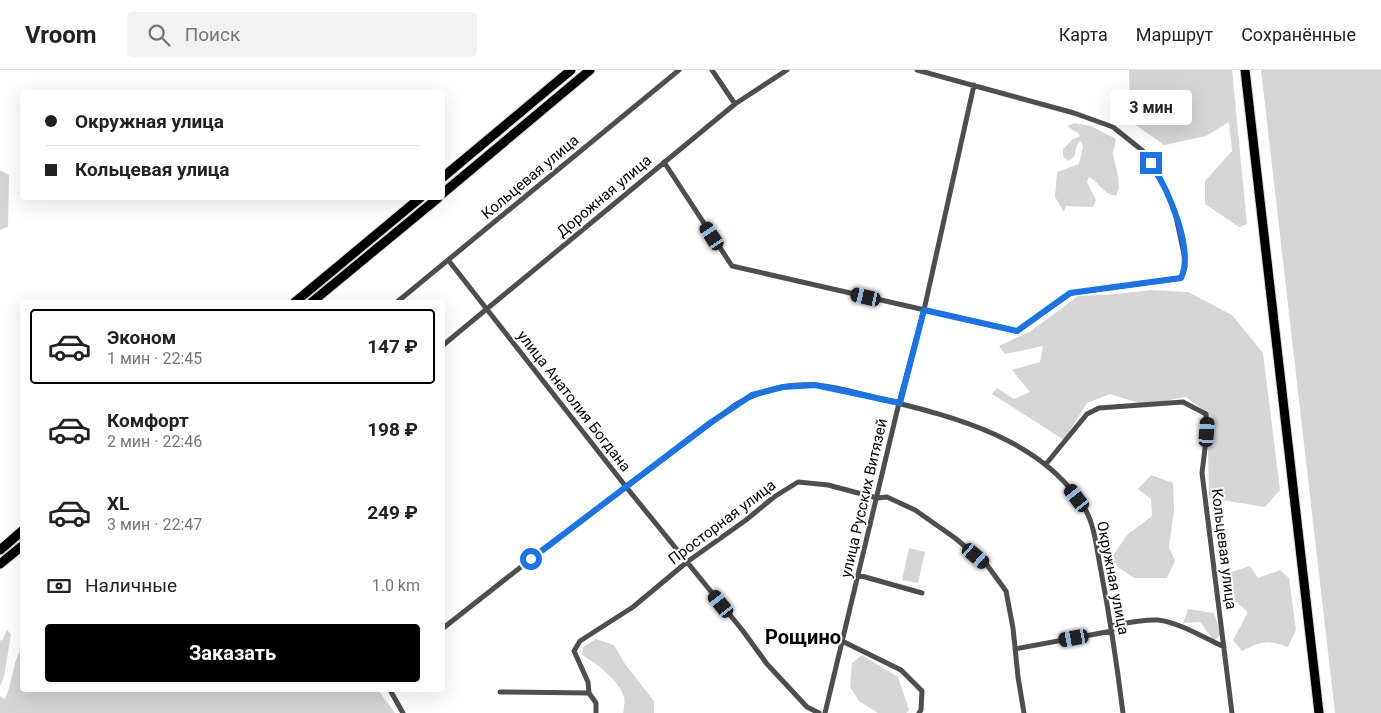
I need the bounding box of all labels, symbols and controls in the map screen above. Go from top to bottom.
search box [127,12,477,57]
text: Vroom [25,21,97,49]
icon: search [145,21,173,49]
text: Поиск [185,23,240,46]
text: Карта [1059,24,1108,45]
text: Маршрут [1136,24,1213,45]
text: Сохранённые [1241,24,1356,45]
callout: 3 мин [1110,91,1192,126]
text: 3 мин [1129,98,1173,117]
text: Окружная улица [75,110,224,133]
street label: Кольцевая улица [478,131,582,223]
street label: Дорожная улица [553,151,655,241]
route end [1140,152,1162,174]
text: Кольцевая улица [75,158,230,181]
car [697,219,726,253]
car [849,286,882,308]
icon: car [47,324,92,369]
text: Эконом [107,326,176,349]
street label: улица Анатолия Богдана [513,327,635,475]
text: 147 ₽ [367,335,418,358]
text: 1 мин · 22:45 [107,349,202,368]
icon: car [47,407,92,452]
text: Комфорт [107,409,189,432]
street label: улица Русских Витязей [837,417,891,579]
car [1198,417,1215,447]
text: 198 ₽ [367,418,418,441]
text: 2 мин · 22:46 [107,432,202,451]
street label: Просторная улица [665,476,779,568]
car [1061,482,1092,514]
street label: Кольцевая улица [1208,488,1240,610]
icon: car [47,490,92,535]
text: XL [107,492,129,515]
text: 249 ₽ [367,501,418,524]
text: 3 мин · 22:47 [107,515,202,534]
street label: Окружная улица [1093,520,1133,636]
car [959,540,992,572]
route start [520,548,542,570]
icon: cash [45,572,73,600]
text: Наличные [85,574,177,597]
text: 1.0 km [372,576,420,595]
car [705,588,736,620]
button: Заказать [45,624,420,682]
district label: Рощино [765,625,841,649]
car [1057,628,1090,648]

